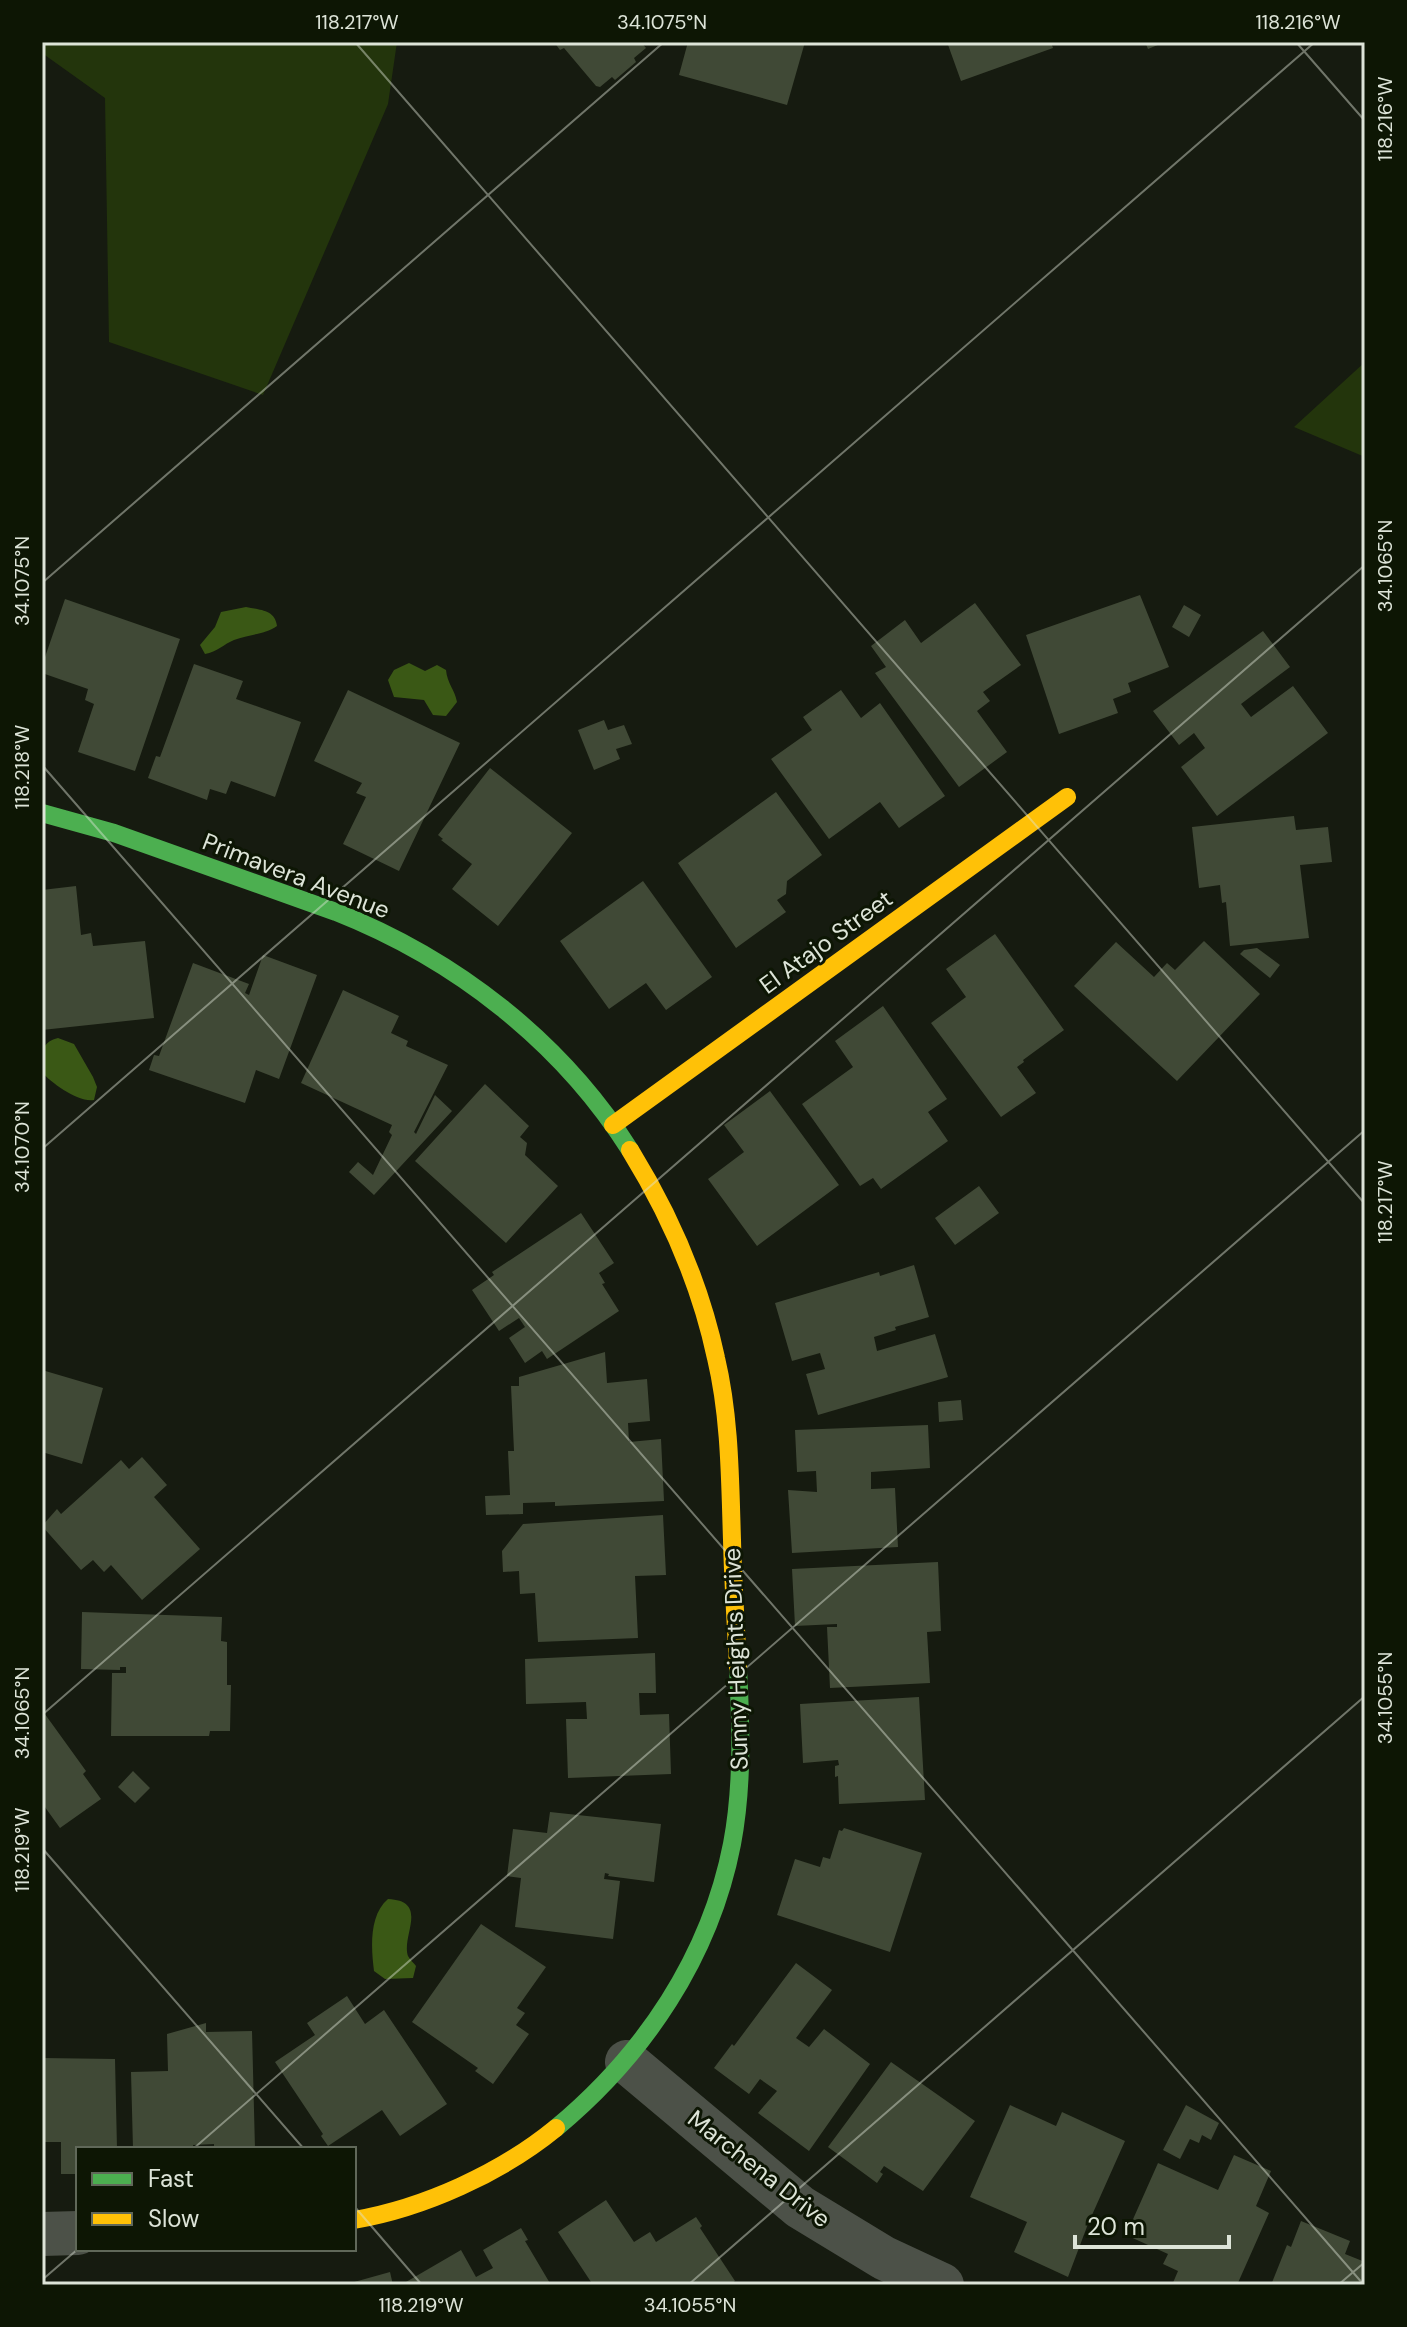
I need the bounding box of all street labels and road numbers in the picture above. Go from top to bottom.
street label: Primavera Avenue [198,826,394,926]
street label: El Atajo Street [753,883,898,1000]
street label: Sunny Heights Drive [716,1547,755,1771]
street label: Marchena Drive [682,2103,837,2234]

